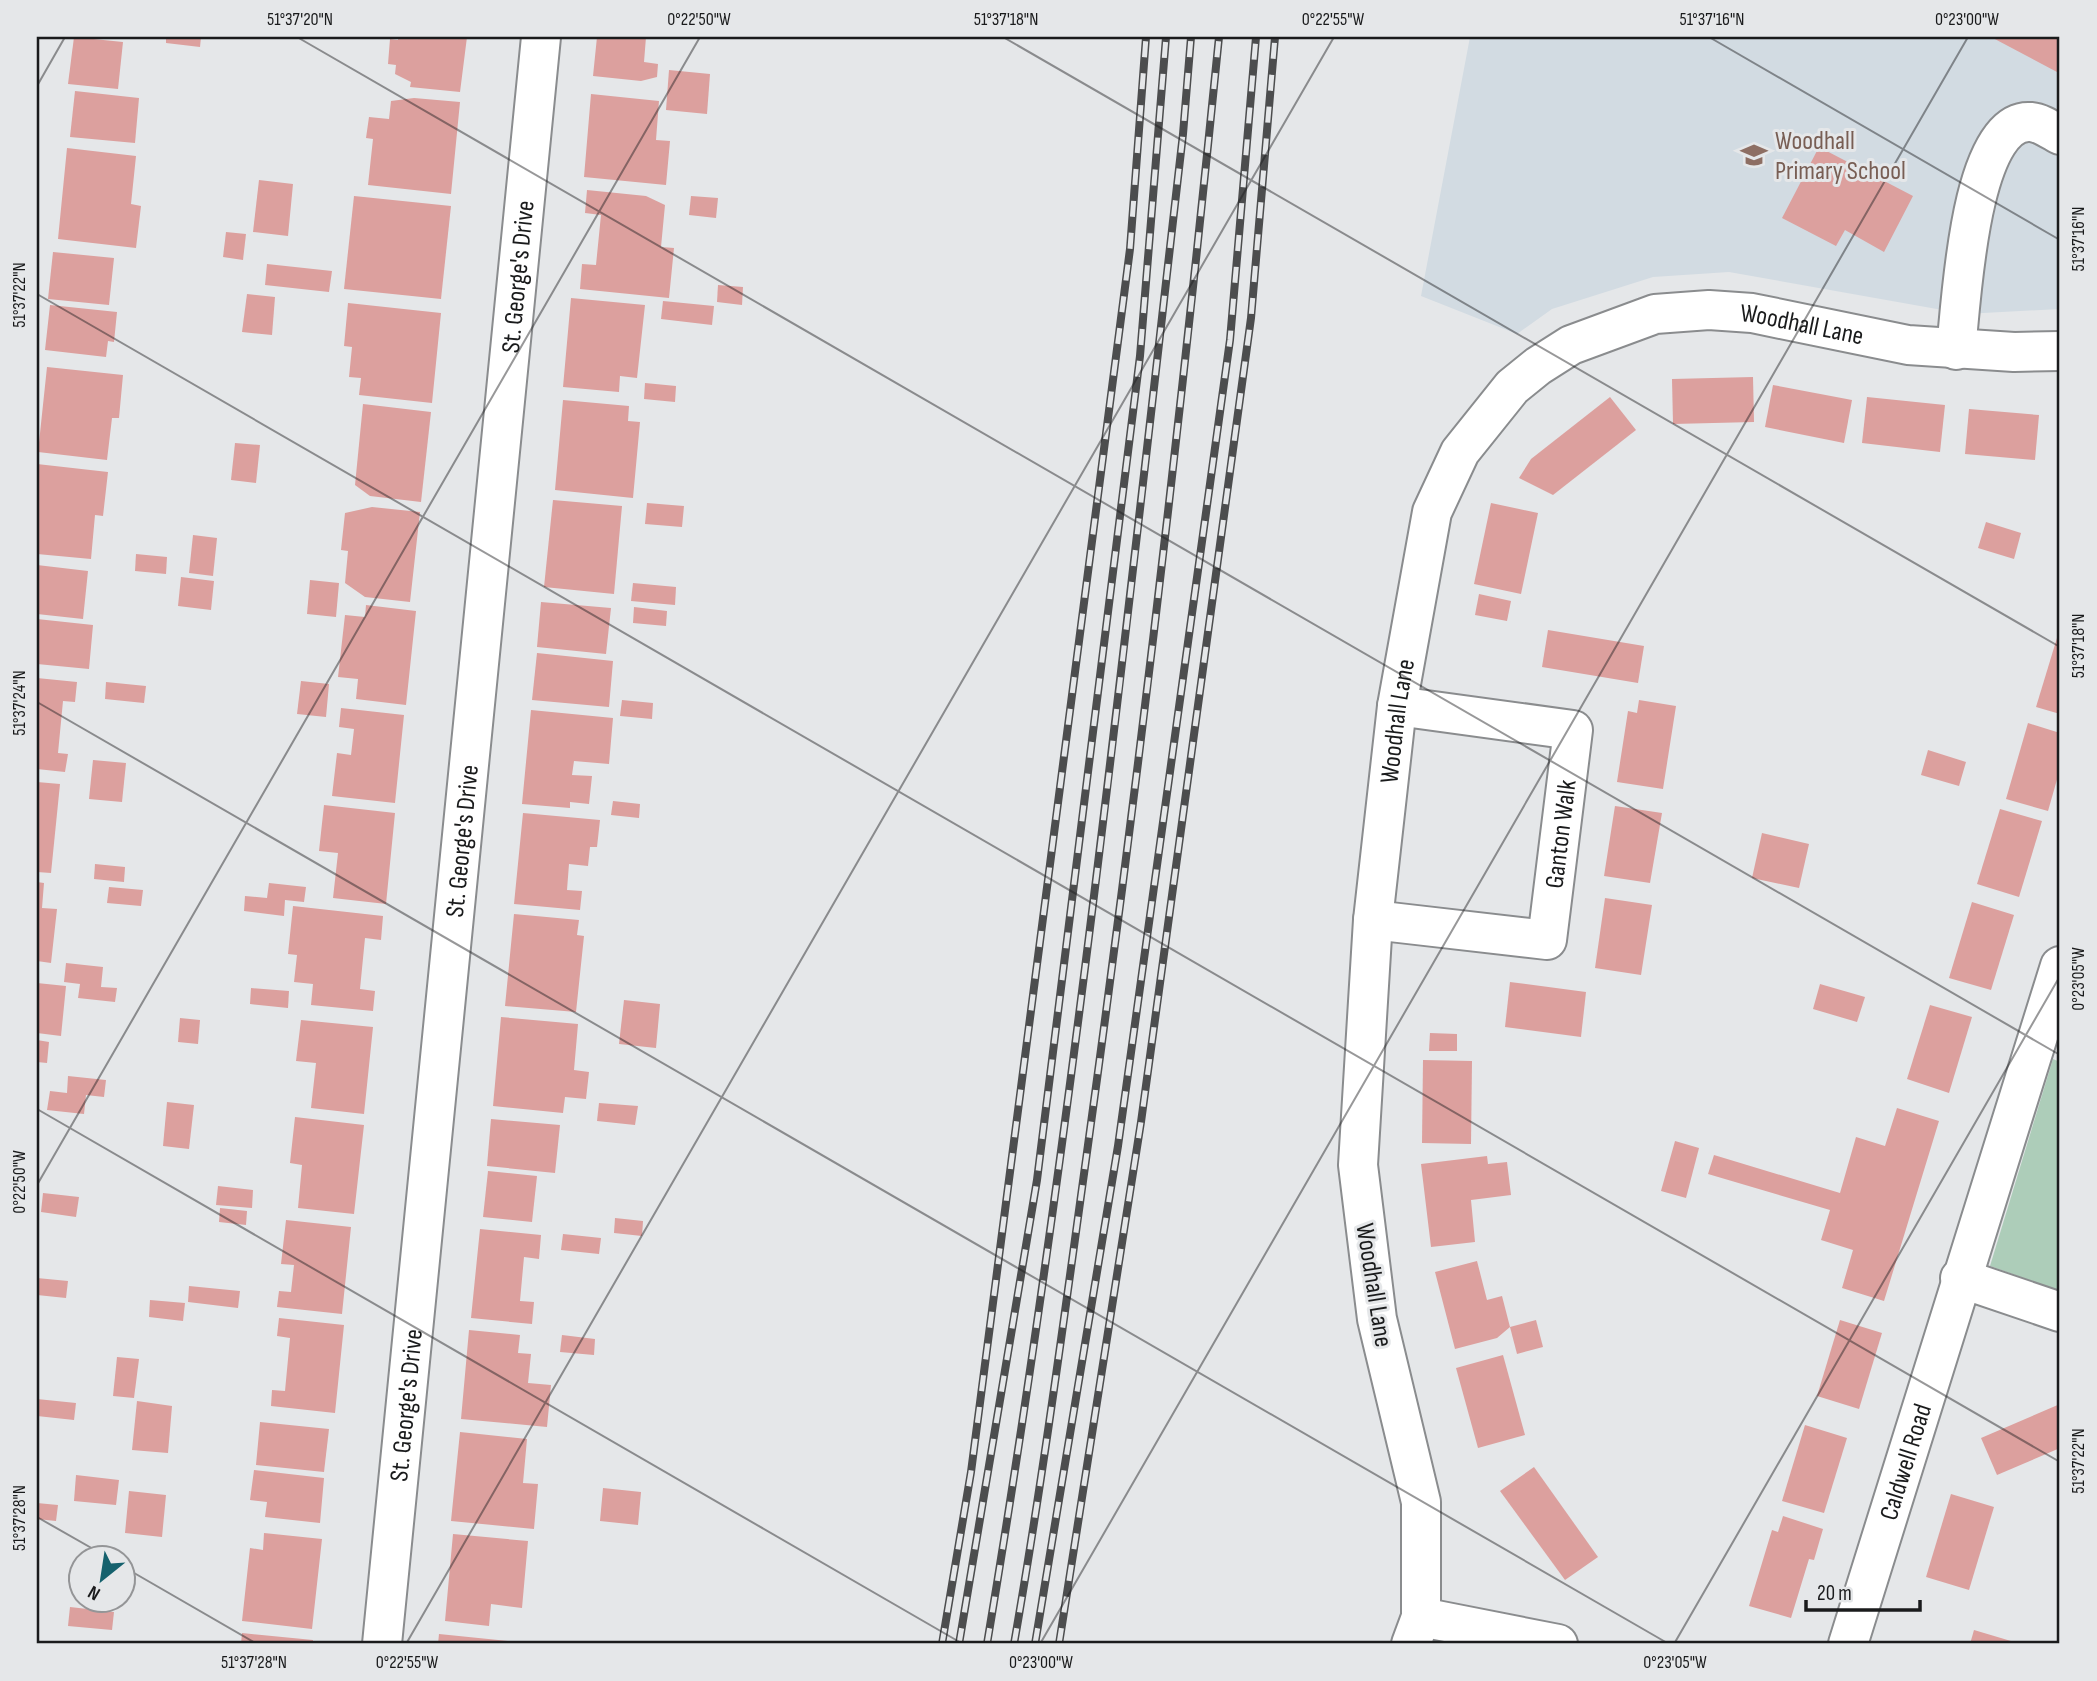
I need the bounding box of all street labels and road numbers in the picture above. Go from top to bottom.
street label: St. George's Drive [496,199,542,355]
street label: Woodhall Lane [1739,298,1866,352]
street label: Woodhall Lane [1374,657,1422,785]
street label: St. George's Drive [440,763,486,919]
street label: Ganton Walk [1540,778,1584,890]
street label: Woodhall Lane [1348,1221,1399,1349]
street label: St. George's Drive [384,1328,430,1483]
street label: Caldwell Road [1874,1400,1939,1524]

